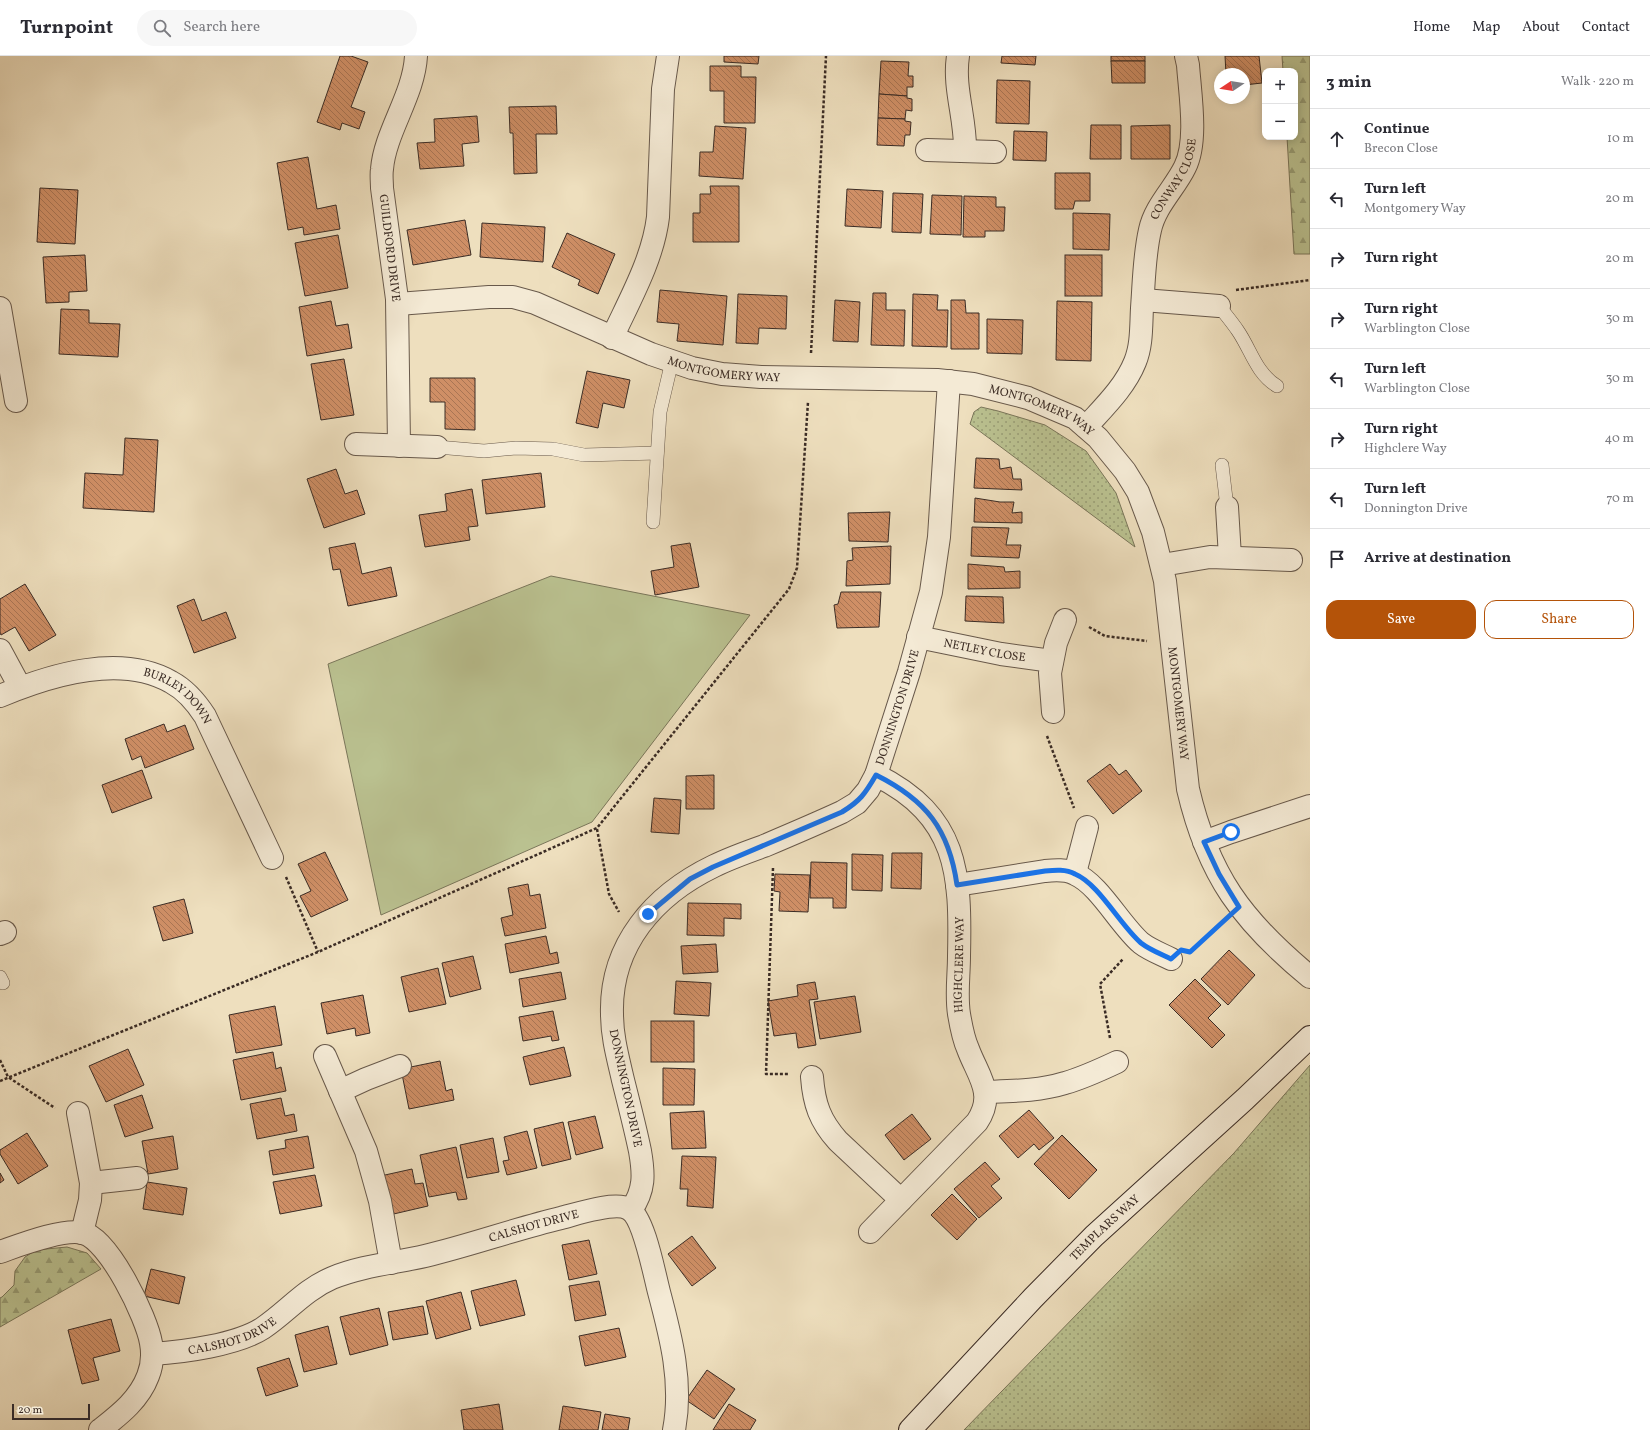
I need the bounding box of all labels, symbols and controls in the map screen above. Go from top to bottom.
search box [137,10,417,46]
text: Turnpoint [20,15,113,41]
icon: search [151,17,173,39]
text: Search here [183,17,260,38]
text: Home [1413,18,1450,37]
text: Map [1472,18,1500,37]
text: About [1522,18,1560,37]
text: Contact [1582,18,1630,37]
north arrow [1214,68,1250,104]
map controls [1262,68,1298,140]
button: + [1262,68,1298,104]
text: 3 min [1326,71,1372,94]
text: Walk · 220 m [1561,73,1634,91]
button: − [1262,104,1298,140]
text: Continue [1364,119,1429,140]
icon: ahead [1326,128,1348,150]
text: 10 m [1607,130,1634,148]
street label: CONWAY CLOSE [1147,138,1201,223]
text: Brecon Close [1364,140,1438,158]
text: Turn left [1364,179,1426,200]
icon: left [1326,188,1348,210]
text: 20 m [1605,190,1634,208]
street label: GUILDFORD DRIVE [374,193,404,303]
text: Montgomery Way [1364,200,1466,218]
icon: right [1326,248,1348,270]
text: Turn right [1364,248,1438,269]
text: 20 m [1605,250,1634,268]
text: Turn right [1364,299,1438,320]
icon: right [1326,308,1348,330]
text: 30 m [1606,310,1634,328]
text: Warblington Close [1364,320,1470,338]
street label: MONTGOMERY WAY [665,353,781,386]
text: Turn left [1364,359,1426,380]
icon: left [1326,368,1348,390]
text: 30 m [1606,370,1634,388]
text: Warblington Close [1364,380,1470,398]
street label: MONTGOMERY WAY [987,381,1098,440]
text: Turn right [1364,419,1438,440]
icon: right [1326,428,1348,450]
text: 40 m [1605,430,1634,448]
text: Highclere Way [1364,440,1447,458]
text: Turn left [1364,479,1426,500]
icon: left [1326,488,1348,510]
text: 70 m [1606,490,1634,508]
text: Donnington Drive [1364,500,1468,518]
icon: arrive [1326,548,1348,570]
text: Arrive at destination [1364,548,1511,569]
button: Save [1326,600,1476,639]
button: Share [1484,600,1634,639]
street label: NETLEY CLOSE [942,635,1027,666]
street label: MONTGOMERY WAY [1163,646,1192,762]
street label: DONNINGTON DRIVE [873,648,924,767]
street label: BURLEY DOWN [142,665,215,727]
route start [1222,823,1240,841]
route end [639,905,657,923]
street label: HIGHCLERE WAY [951,916,968,1014]
street label: DONNINGTON DRIVE [605,1028,645,1149]
street label: TEMPLARS WAY [1067,1191,1144,1265]
street label: CALSHOT DRIVE [487,1206,581,1247]
street label: CALSHOT DRIVE [187,1314,280,1359]
scale bar [12,1402,90,1421]
text: 20 m [18,1403,42,1418]

